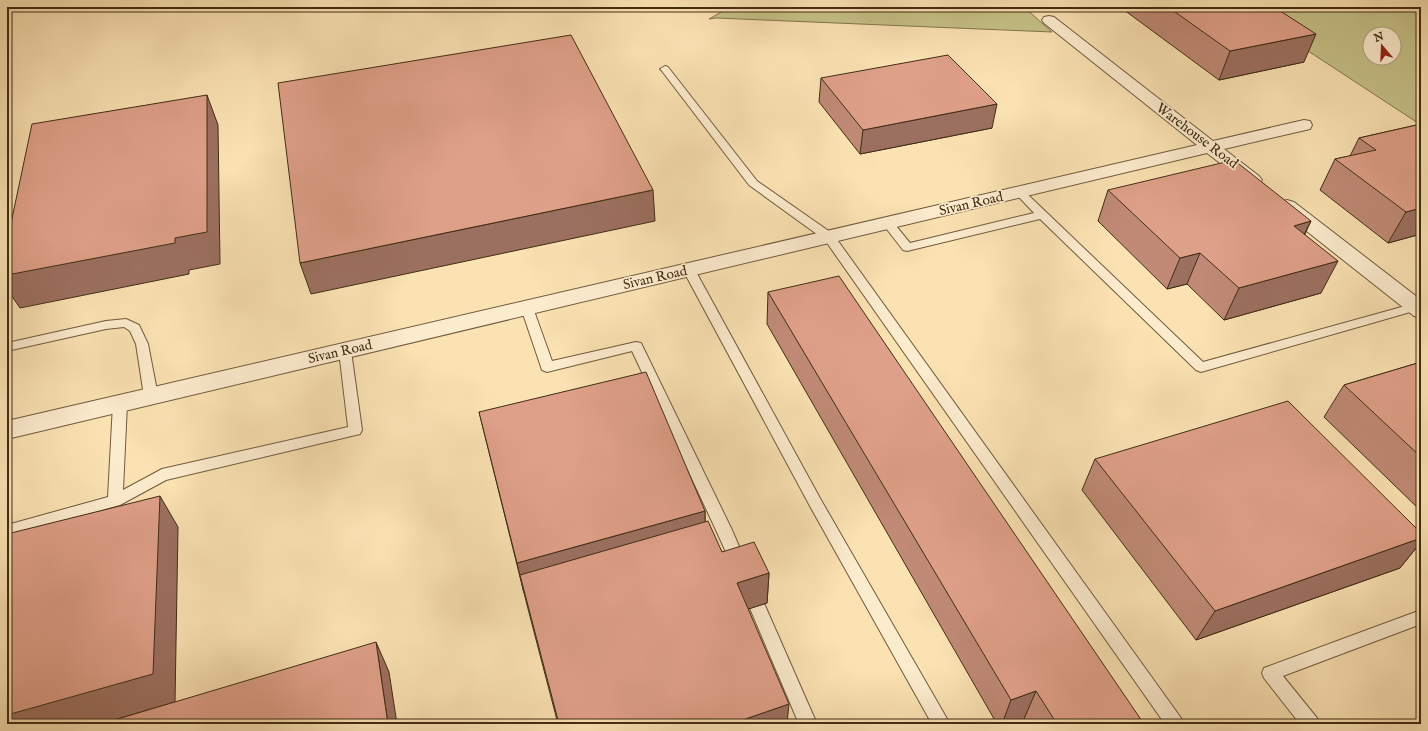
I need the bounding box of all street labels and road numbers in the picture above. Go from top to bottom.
street label: Warehouse Road [1152,99,1242,173]
street label: Sivan Road [937,188,1005,220]
street label: Sivan Road [621,262,689,294]
street label: Sivan Road [306,336,374,368]

